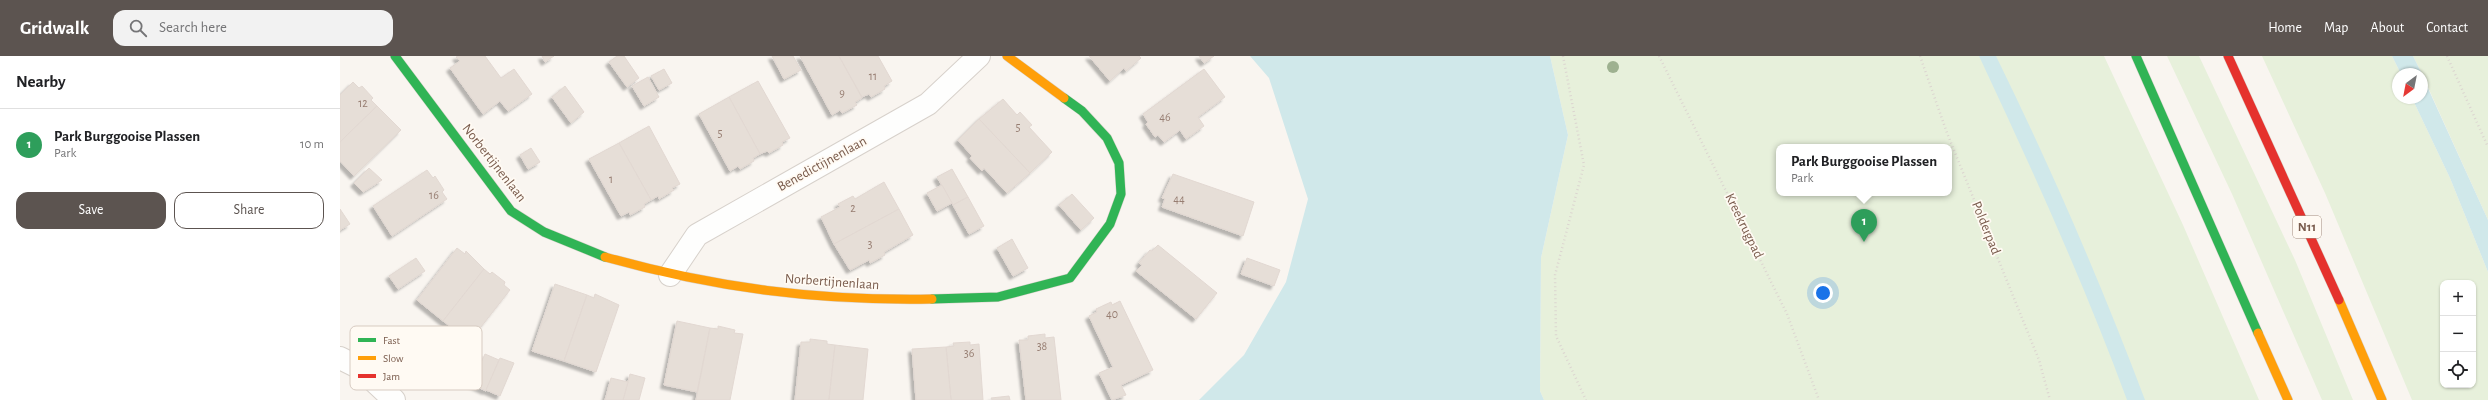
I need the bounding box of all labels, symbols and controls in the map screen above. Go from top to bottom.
search box [113,10,393,46]
icon: search [127,17,149,39]
text: Gridwalk [20,19,89,38]
text: Search here [159,20,227,35]
text: Home [2268,21,2302,35]
text: Map [2324,21,2348,35]
text: About [2370,21,2404,35]
text: Contact [2426,21,2468,35]
north arrow [2392,68,2428,104]
house number: 11 [869,70,877,82]
text: Nearby [16,73,66,90]
house number: 9 [839,87,845,99]
house number: 12 [358,97,368,109]
house number: 46 [1159,111,1171,123]
street label: Norbertijnenlaan [459,121,529,205]
house number: 5 [1015,121,1021,133]
house number: 5 [717,127,723,139]
text: Park Burggooise Plassen [54,129,200,144]
street label: Benedictijnenlaan [775,134,869,194]
text: 1 [27,138,31,151]
text: 10 m [300,138,324,151]
popup [1776,144,1952,196]
text: Park [54,147,76,160]
text: Park Burggooise Plassen [1791,154,1937,169]
text: Park [1791,172,1813,185]
house number: 1 [609,173,613,185]
house number: 16 [429,189,439,201]
street label: Kreekrugpad [1722,191,1766,261]
button: Save [16,192,166,229]
button: Share [174,192,324,229]
house number: 44 [1173,193,1185,205]
street label: Polderpad [1969,199,2003,257]
house number: 2 [850,202,856,214]
pin: 1 [1851,209,1877,242]
road number: N11 [2293,216,2321,238]
house number: 3 [868,238,873,250]
street label: Norbertijnenlaan [784,272,880,292]
map controls [2440,280,2476,388]
button: + [2440,280,2476,316]
your location [1813,283,1833,303]
house number: 40 [1106,308,1118,320]
button: − [2440,316,2476,352]
legend [350,326,482,390]
text: Fast [383,335,401,346]
house number: 38 [1037,340,1048,352]
house number: 36 [964,347,975,359]
button: locate [2440,352,2476,388]
text: Slow [383,353,404,364]
text: Jam [383,371,400,382]

